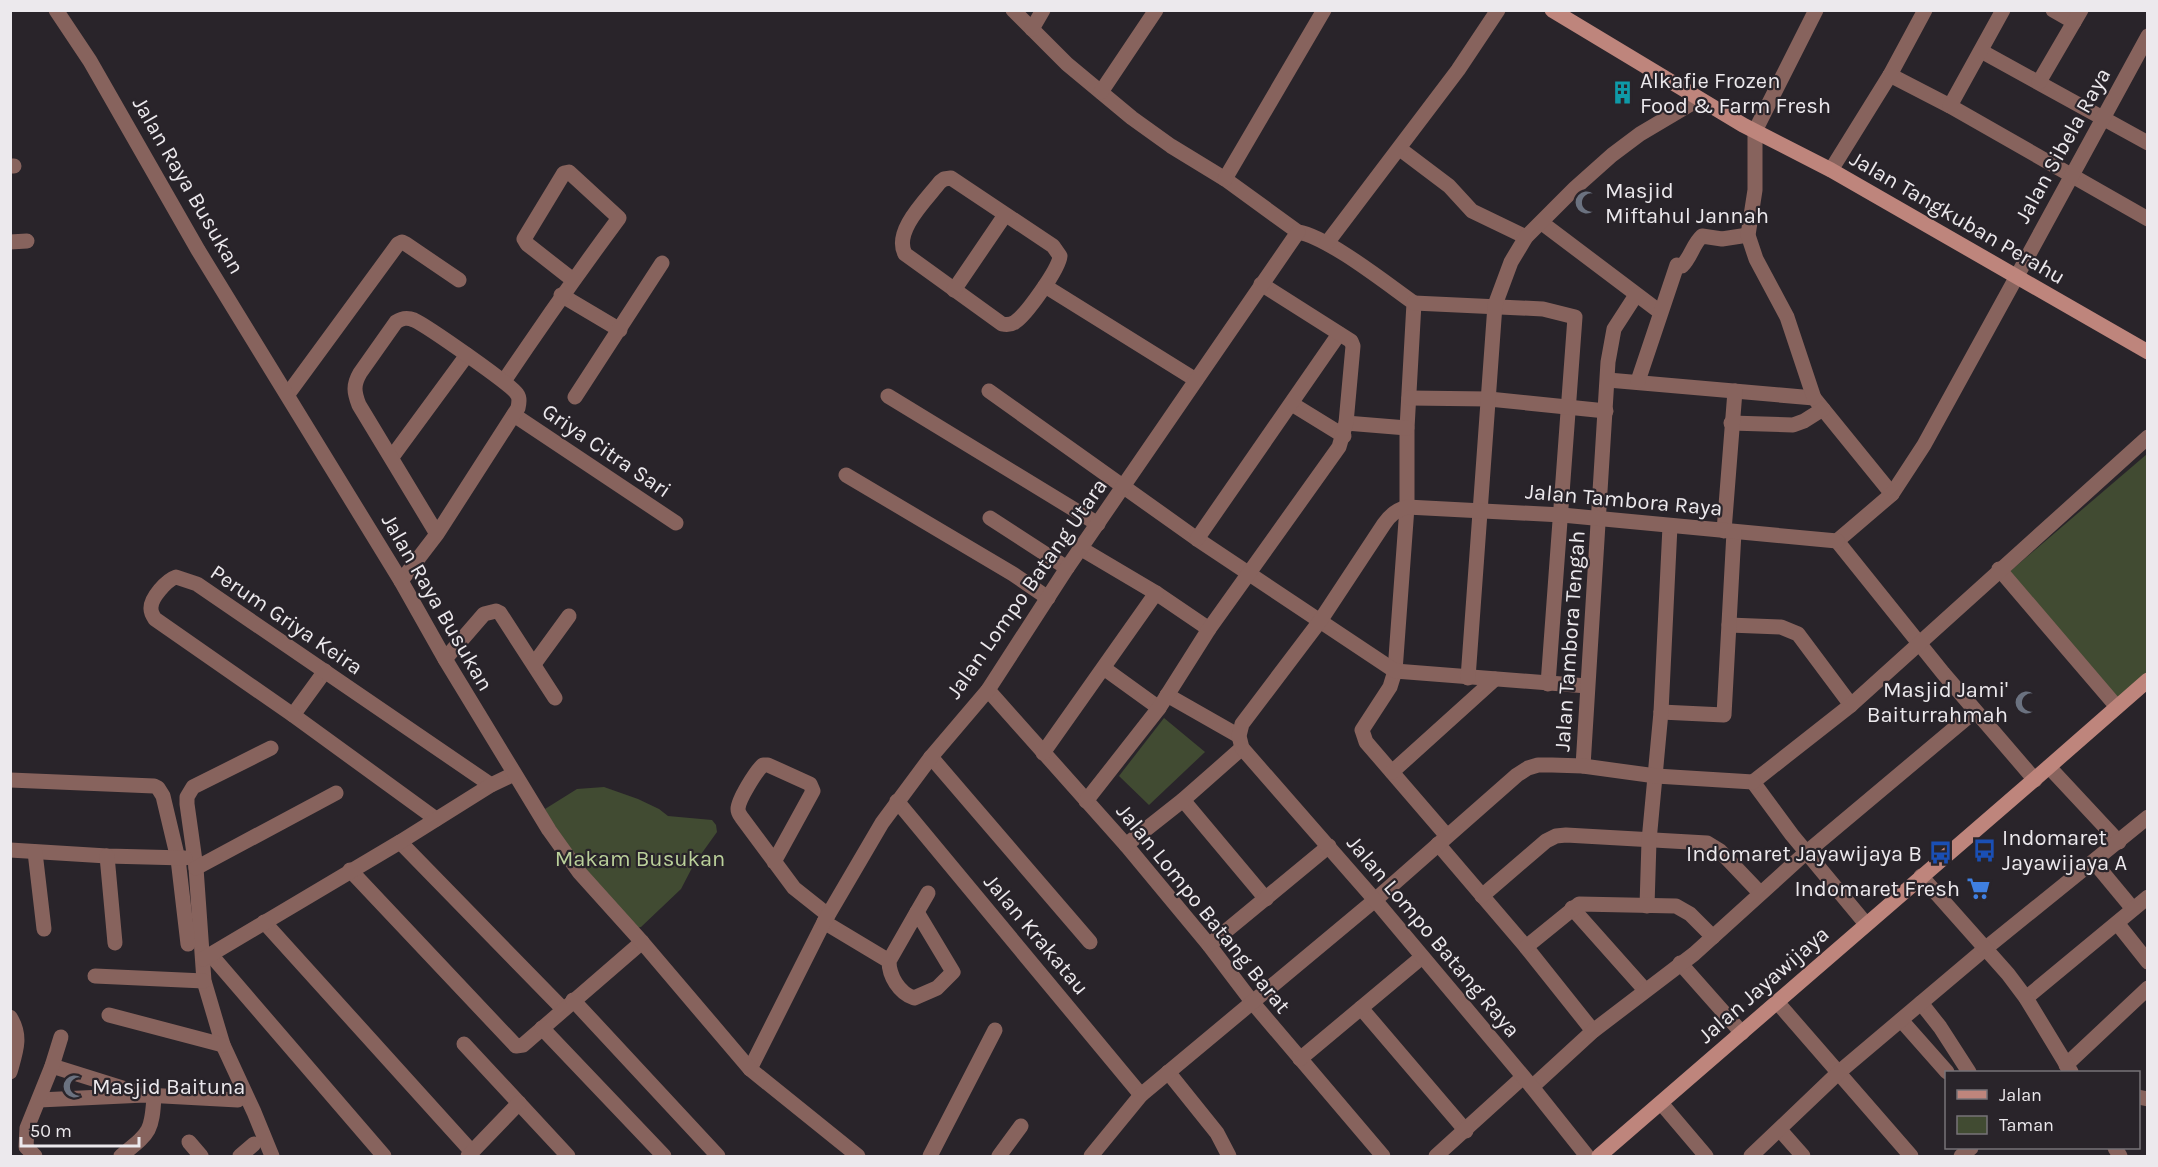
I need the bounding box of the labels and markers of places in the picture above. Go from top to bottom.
place label: Alkafie Frozen Food & Farm Fresh [1640,68,1831,119]
building icon: Alkafie Frozen Food & Farm Fresh [1609,80,1635,106]
place label: Masjid Miftahul Jannah [1605,178,1769,229]
mosque icon: Masjid Miftahul Jannah [1574,190,1600,216]
place label: Masjid Jami' Baiturrahmah [1867,677,2008,728]
mosque icon: Masjid Jami' Baiturrahmah [2013,689,2039,715]
place label: Indomaret Jayawijaya A [2002,825,2127,876]
bus stop icon: Indomaret Jayawijaya A [1971,837,1997,863]
bus stop icon: Indomaret Jayawijaya B [1927,840,1953,866]
place label: Indomaret Jayawijaya B [1686,841,1922,867]
supermarket icon: Indomaret Fresh [1965,875,1991,901]
place label: Indomaret Fresh [1794,876,1960,902]
mosque icon: Masjid Baituna [61,1073,87,1099]
place label: Masjid Baituna [92,1074,245,1100]

